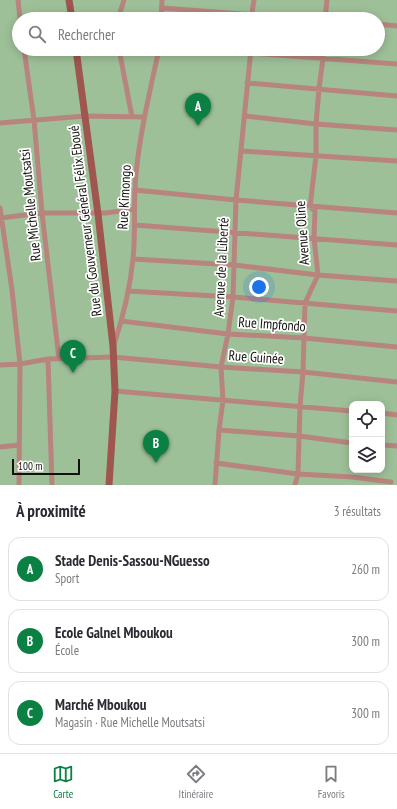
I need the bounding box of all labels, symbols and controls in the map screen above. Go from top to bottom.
search box [12,12,385,56]
icon: search [26,23,48,45]
text: Rechercher [58,25,115,44]
pin: A [185,93,211,126]
street label: Rue du Gouverneur Général Félix Eboué [64,124,106,317]
street label: Rue Michelle Moutsatsi [15,148,45,262]
street label: Rue Kimongo [113,164,135,230]
street label: Avenue Oline [291,200,313,266]
street label: Avenue de la Liberté [209,217,233,317]
your location [249,277,269,297]
street label: Rue Impfondo [238,313,306,335]
pin: C [60,340,86,373]
street label: Rue Guinée [228,346,284,368]
map controls [349,401,385,473]
button: locate [349,401,385,437]
pin: B [143,430,169,463]
button: layers [349,437,385,473]
scale bar [12,457,80,476]
text: 100 m [18,459,42,473]
text: À proximité [16,500,86,522]
text: 3 résultats [334,503,381,520]
text: Stade Denis-Sassou-NGuesso [55,551,210,570]
text: A [27,561,33,578]
text: 260 m [351,561,380,578]
text: Sport [55,570,79,587]
text: Ecole Galnel Mboukou [55,623,173,642]
text: B [27,633,33,650]
text: 300 m [351,633,380,650]
text: École [55,642,79,659]
text: Marché Mboukou [55,695,146,714]
text: C [27,705,33,722]
text: 300 m [351,705,380,722]
text: Magasin · Rue Michelle Moutsatsi [55,714,205,731]
tab: Carte [52,763,74,801]
tab: Itinéraire [179,763,213,801]
tab: Favoris [318,763,345,801]

